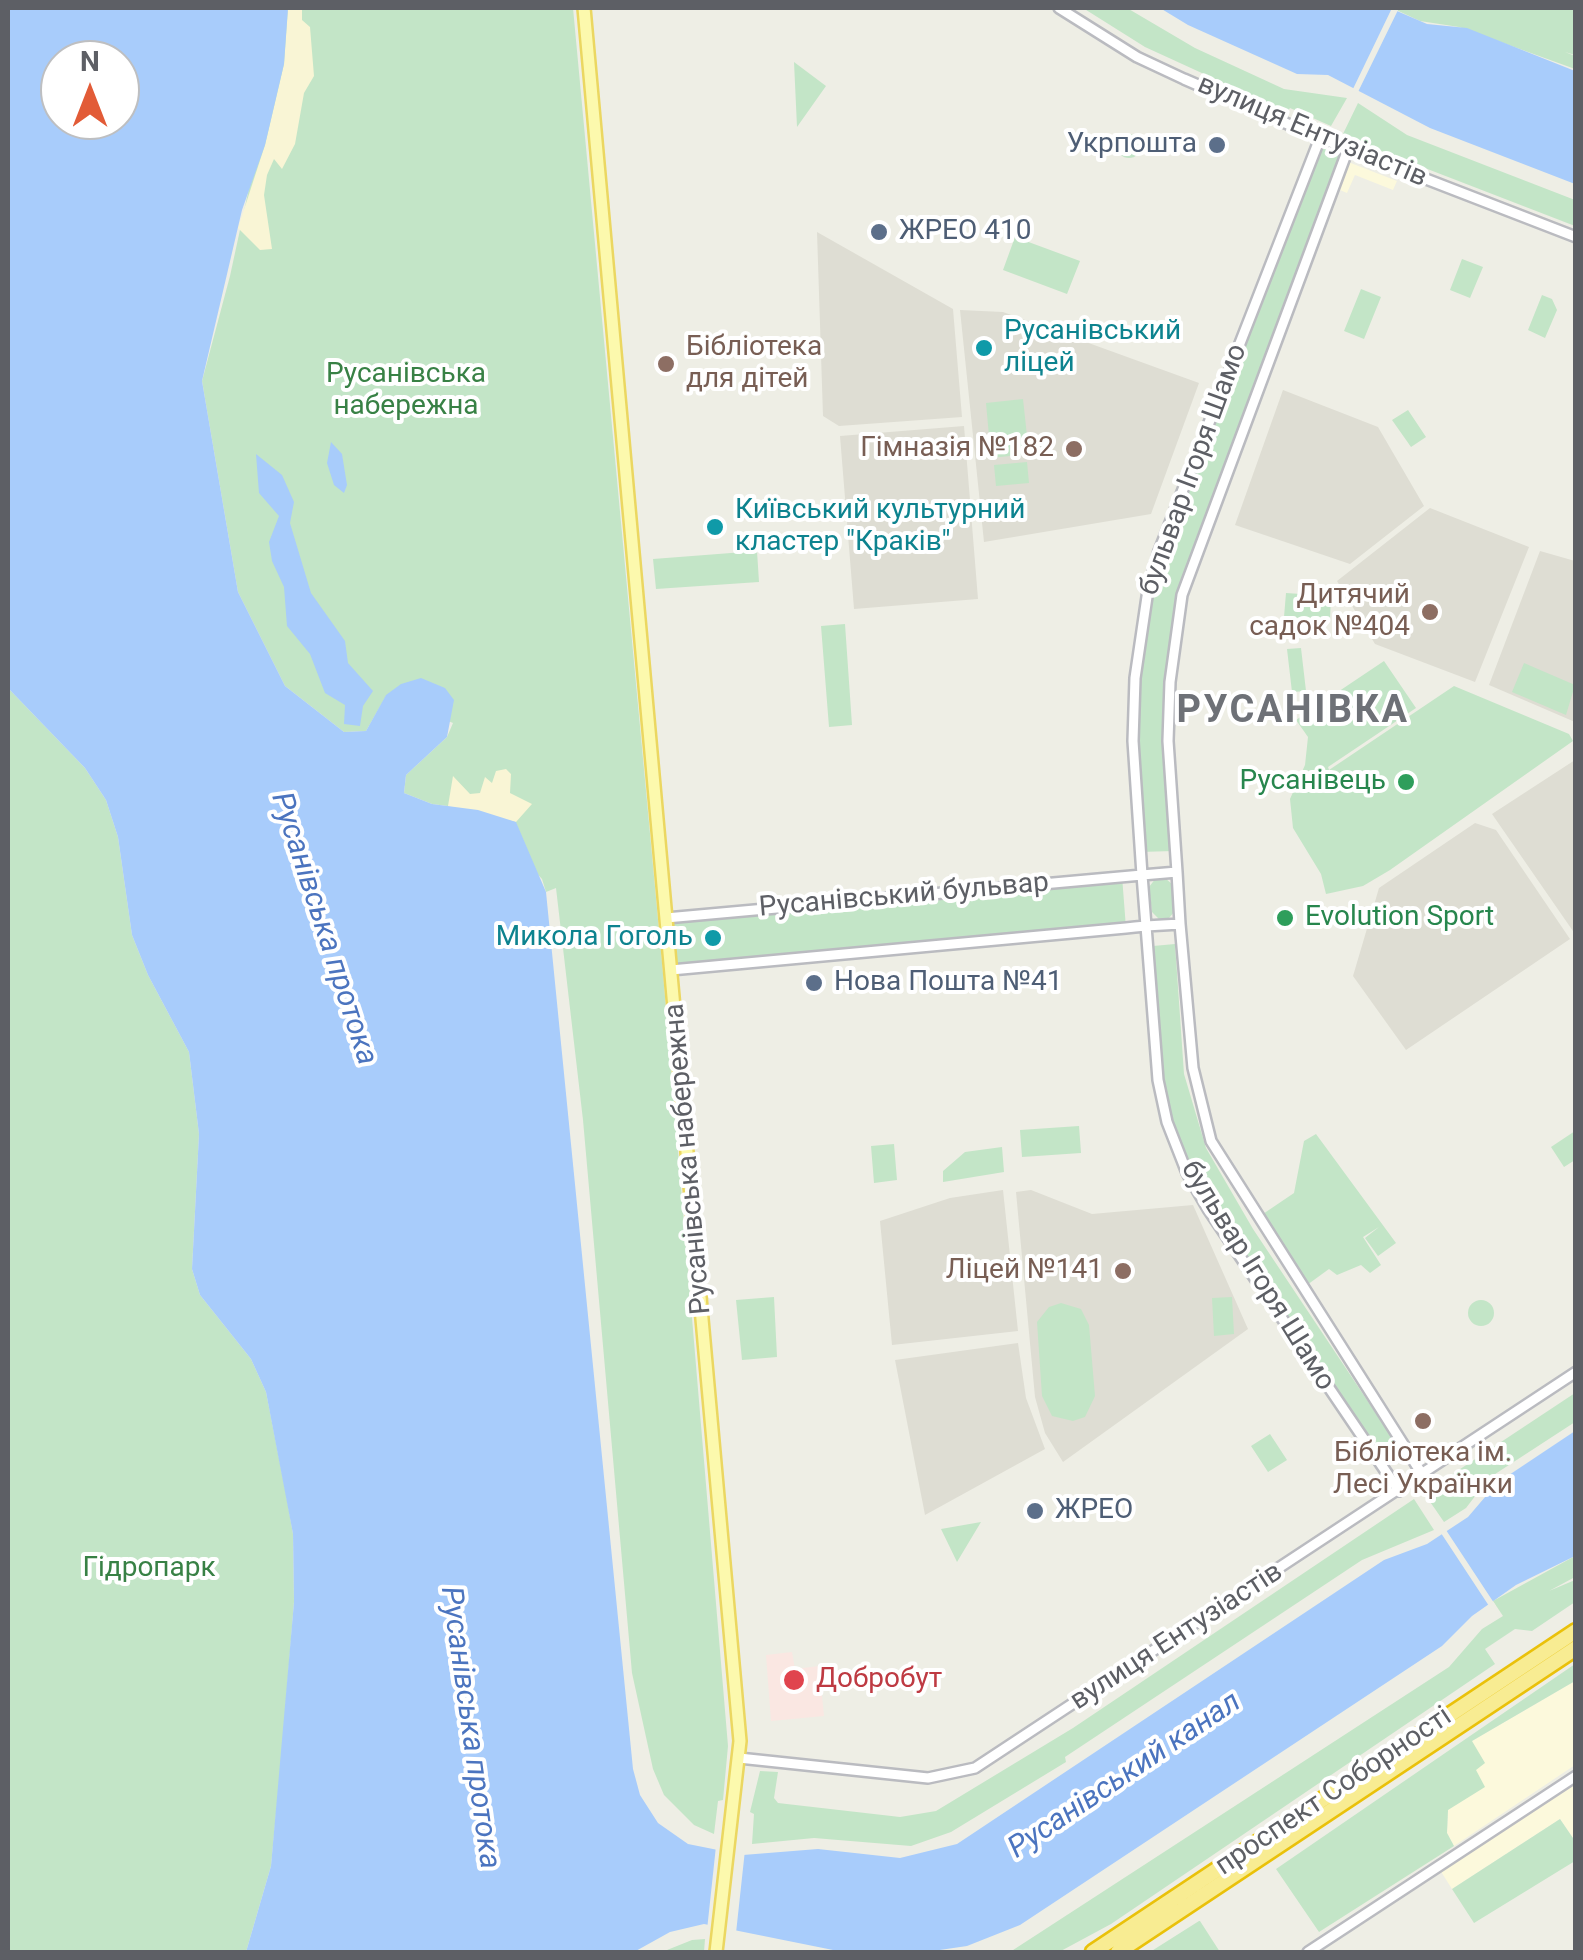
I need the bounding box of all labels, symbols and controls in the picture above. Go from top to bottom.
north arrow [40,40,140,140]
text: N [80,45,100,78]
street label: вулиця Ентузіастів [1192,68,1432,196]
place label: Укрпошта [1067,128,1197,162]
marker: Укрпошта [1206,134,1228,156]
place label: ЖРЕО 410 [899,215,1031,249]
marker: ЖРЕО 410 [868,221,890,243]
place label: Русанівський ліцей [1004,315,1181,381]
place label: Бібліотека для дітей [686,331,822,397]
marker: Русанівський ліцей [973,337,995,359]
street label: бульвар Ігоря Шамо [1133,340,1255,600]
marker: Бібліотека для дітей [655,353,677,375]
park label: Русанівська набережна [326,358,486,424]
place label: Гімназія №182 [860,432,1054,466]
marker: Гімназія №182 [1063,438,1085,460]
place label: Київський культурний кластер "Краків" [735,494,1025,560]
marker: Київський культурний кластер "Краків" [704,516,726,538]
place label: Дитячий садок №404 [1249,579,1410,645]
marker: Дитячий садок №404 [1419,601,1441,623]
district label: РУСАНІВКА [1176,689,1410,735]
place label: Русанівець [1240,765,1386,799]
marker: Русанівець [1395,771,1417,793]
water label: Русанівська протока [262,788,384,1070]
street label: Русанівський бульвар [758,867,1050,925]
place label: Evolution Sport [1305,901,1494,935]
marker: Evolution Sport [1274,907,1296,929]
place label: Микола Гоголь [496,921,693,955]
marker: Микола Гоголь [702,927,724,949]
place label: Нова Пошта №41 [834,966,1062,1000]
marker: Нова Пошта №41 [803,972,825,994]
street label: Русанівська набережна [659,1002,719,1316]
street label: бульвар Ігоря Шамо [1173,1155,1341,1397]
place label: Ліцей №141 [946,1254,1103,1288]
marker: Ліцей №141 [1112,1260,1134,1282]
marker: Бібліотека ім. Лесі Українки [1412,1410,1434,1432]
place label: Бібліотека ім. Лесі Українки [1333,1437,1513,1503]
place label: ЖРЕО [1055,1494,1133,1528]
marker: ЖРЕО [1024,1500,1046,1522]
park label: Гідропарк [82,1552,216,1586]
street label: вулиця Ентузіастів [1065,1556,1289,1718]
water label: Русанівська протока [431,1585,507,1871]
place label: Добробут [816,1663,942,1697]
marker: Добробут [781,1667,807,1693]
water label: Русанівський канал [1002,1685,1248,1867]
street label: проспект Соборності [1210,1700,1458,1884]

